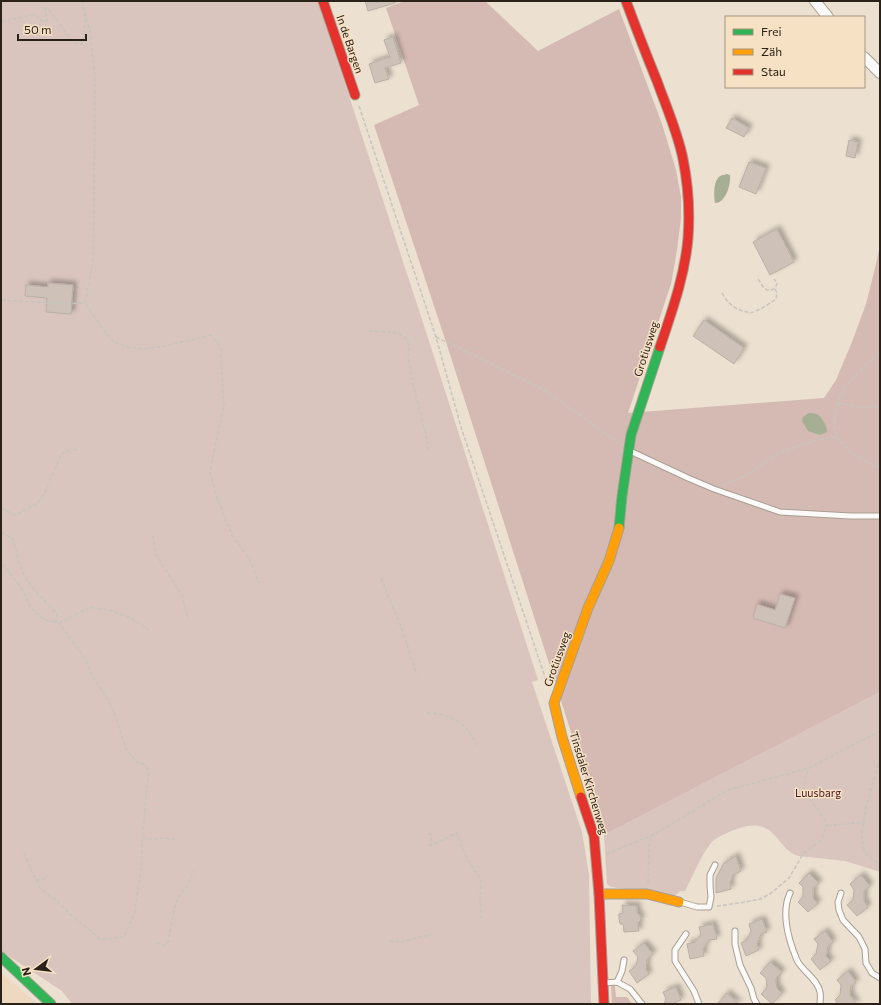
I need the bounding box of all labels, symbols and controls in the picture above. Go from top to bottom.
street label: In de Bargen [334,13,367,75]
scale bar [18,16,86,42]
legend [725,16,865,88]
text: 50 m [24,22,52,36]
text: Frei [761,24,782,38]
text: Zäh [761,44,782,58]
text: Stau [761,64,786,78]
street label: Grotiusweg [630,319,661,378]
street label: Grotiusweg [541,630,572,688]
street label: Tinsdaler Kirchenweg [568,730,611,836]
park label: Luusbarg [795,786,841,799]
north arrow [16,949,56,989]
text: N [19,966,33,977]

